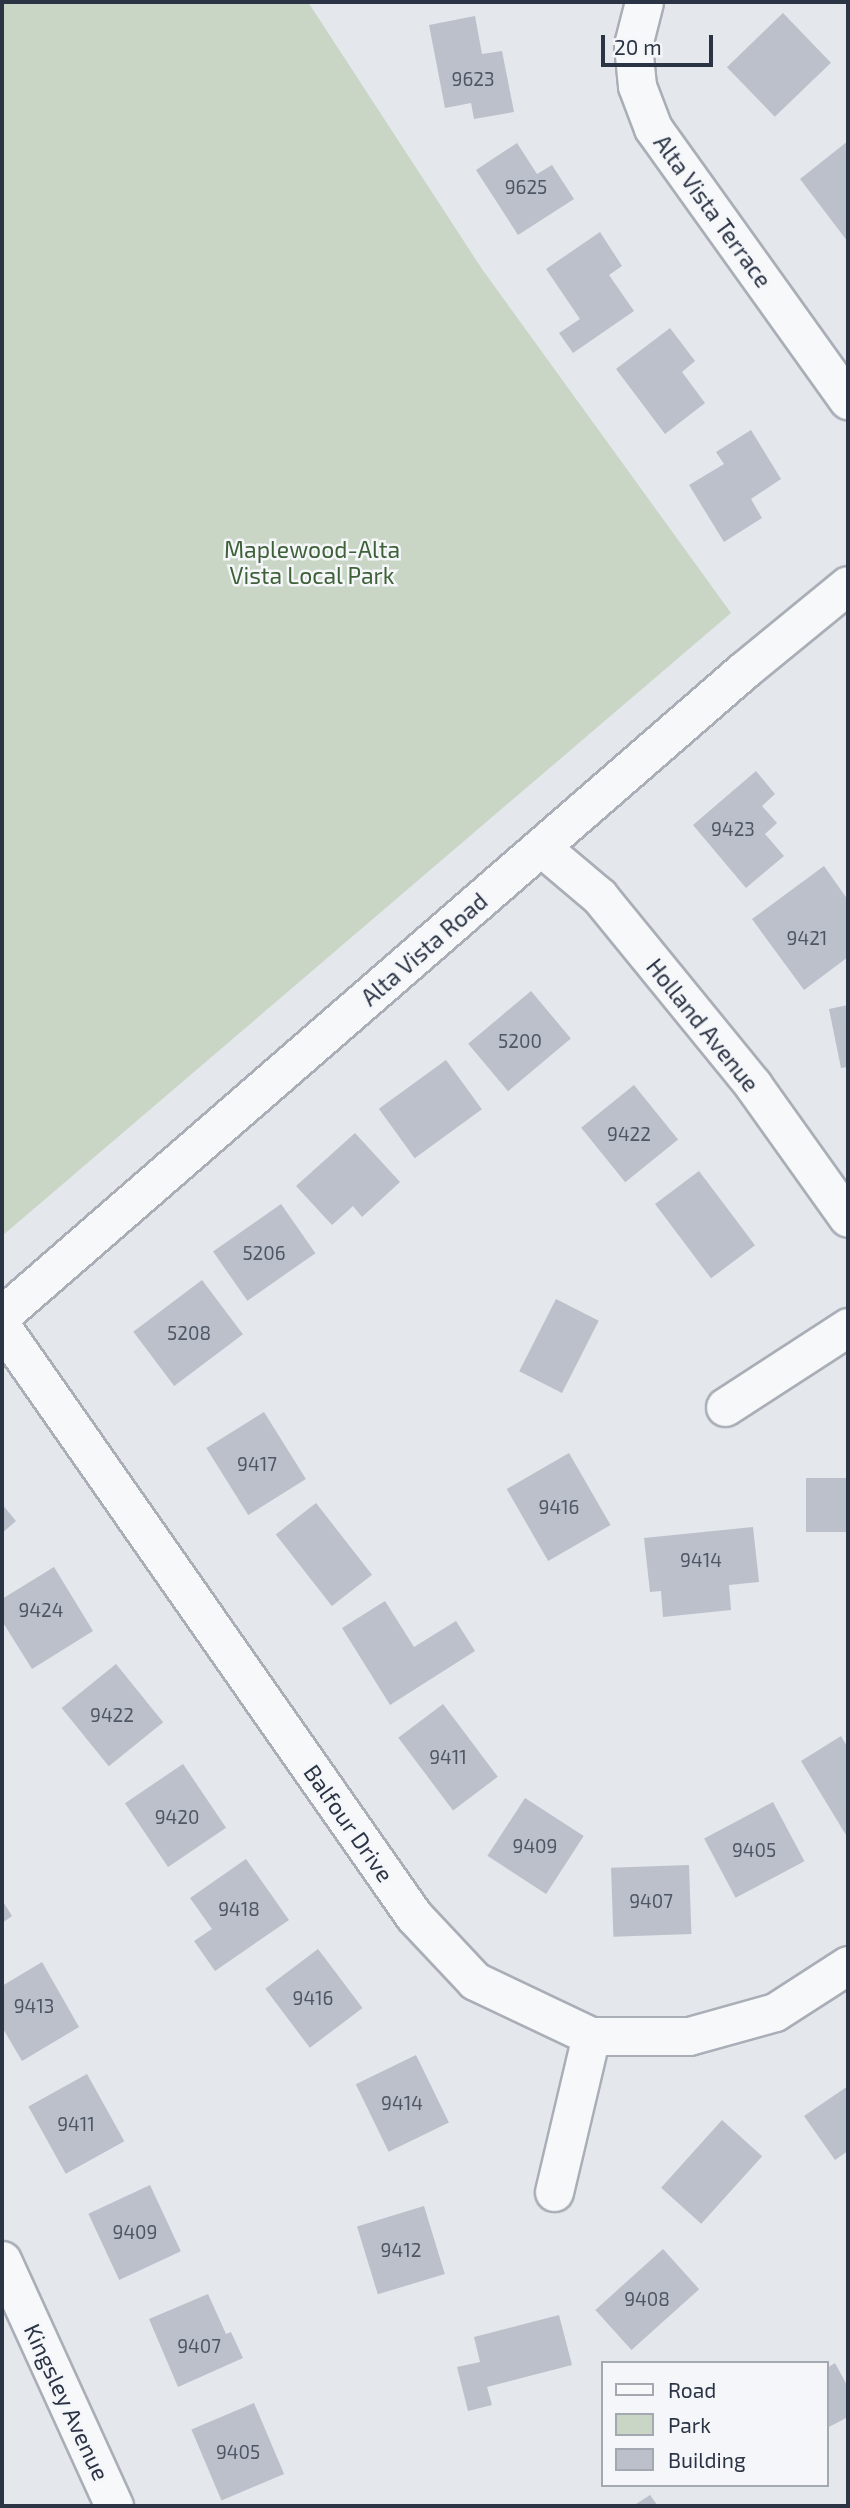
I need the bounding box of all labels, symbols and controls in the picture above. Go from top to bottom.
scale bar [605,21,717,65]
text: 20 m [614,34,662,59]
house number: 9623 [452,68,494,90]
street label: Alta Vista Terrace [648,129,778,293]
house number: 9625 [505,176,547,198]
park label: Maplewood-Alta Vista Local Park [224,535,400,589]
house number: 9423 [711,818,755,840]
street label: Alta Vista Road [355,887,493,1011]
house number: 9421 [787,927,827,949]
street label: Holland Avenue [641,953,765,1097]
house number: 5200 [498,1030,542,1052]
house number: 9422 [607,1123,651,1145]
house number: 5206 [242,1242,286,1264]
house number: 5208 [167,1322,211,1344]
house number: 9417 [237,1453,277,1475]
house number: 9416 [539,1496,579,1518]
house number: 9414 [680,1549,722,1571]
house number: 9424 [19,1599,63,1621]
house number: 9422 [90,1704,134,1726]
house number: 9411 [429,1746,467,1768]
street label: Balfour Drive [298,1759,400,1887]
house number: 9420 [155,1806,199,1828]
house number: 9409 [513,1835,557,1857]
house number: 9405 [732,1839,776,1861]
house number: 9407 [629,1890,673,1912]
house number: 9418 [218,1898,260,1920]
house number: 9416 [293,1987,333,2009]
house number: 9413 [14,1995,54,2017]
house number: 9414 [381,2092,423,2114]
house number: 9411 [57,2113,95,2135]
house number: 9409 [113,2221,157,2243]
house number: 9412 [381,2239,421,2261]
house number: 9408 [624,2288,670,2310]
street label: Kingsley Avenue [18,2319,116,2485]
house number: 9407 [177,2335,221,2357]
legend [602,2361,829,2487]
text: Road [668,2377,716,2402]
text: Park [668,2412,711,2437]
house number: 9405 [216,2441,260,2463]
text: Building [668,2447,746,2472]

